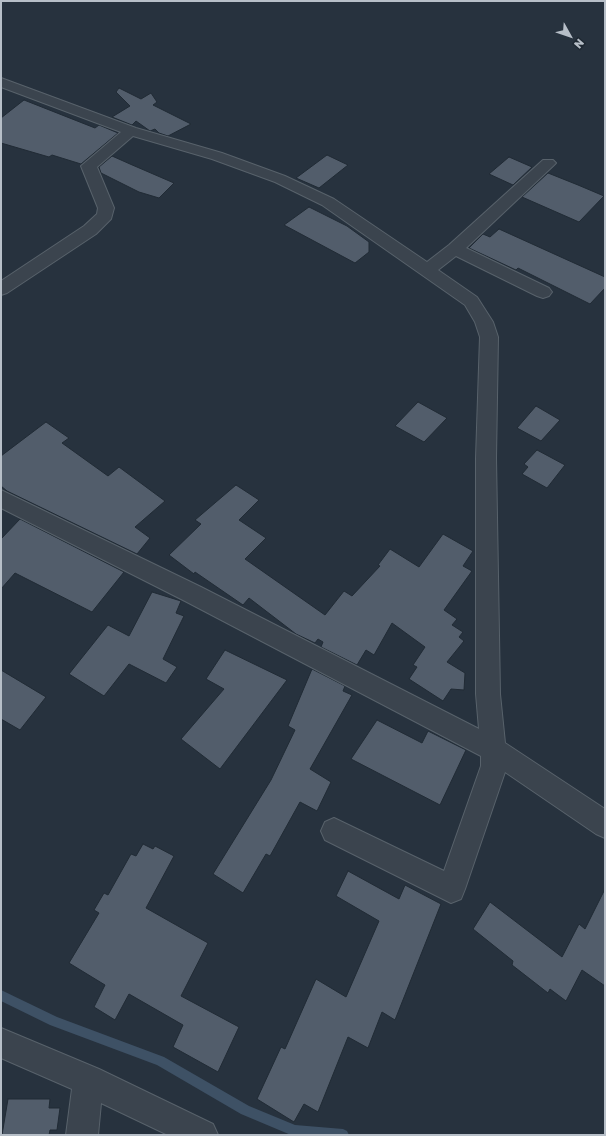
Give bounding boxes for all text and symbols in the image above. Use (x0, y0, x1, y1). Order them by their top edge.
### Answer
north arrow (550, 16, 590, 56)
text: N (572, 37, 587, 51)

